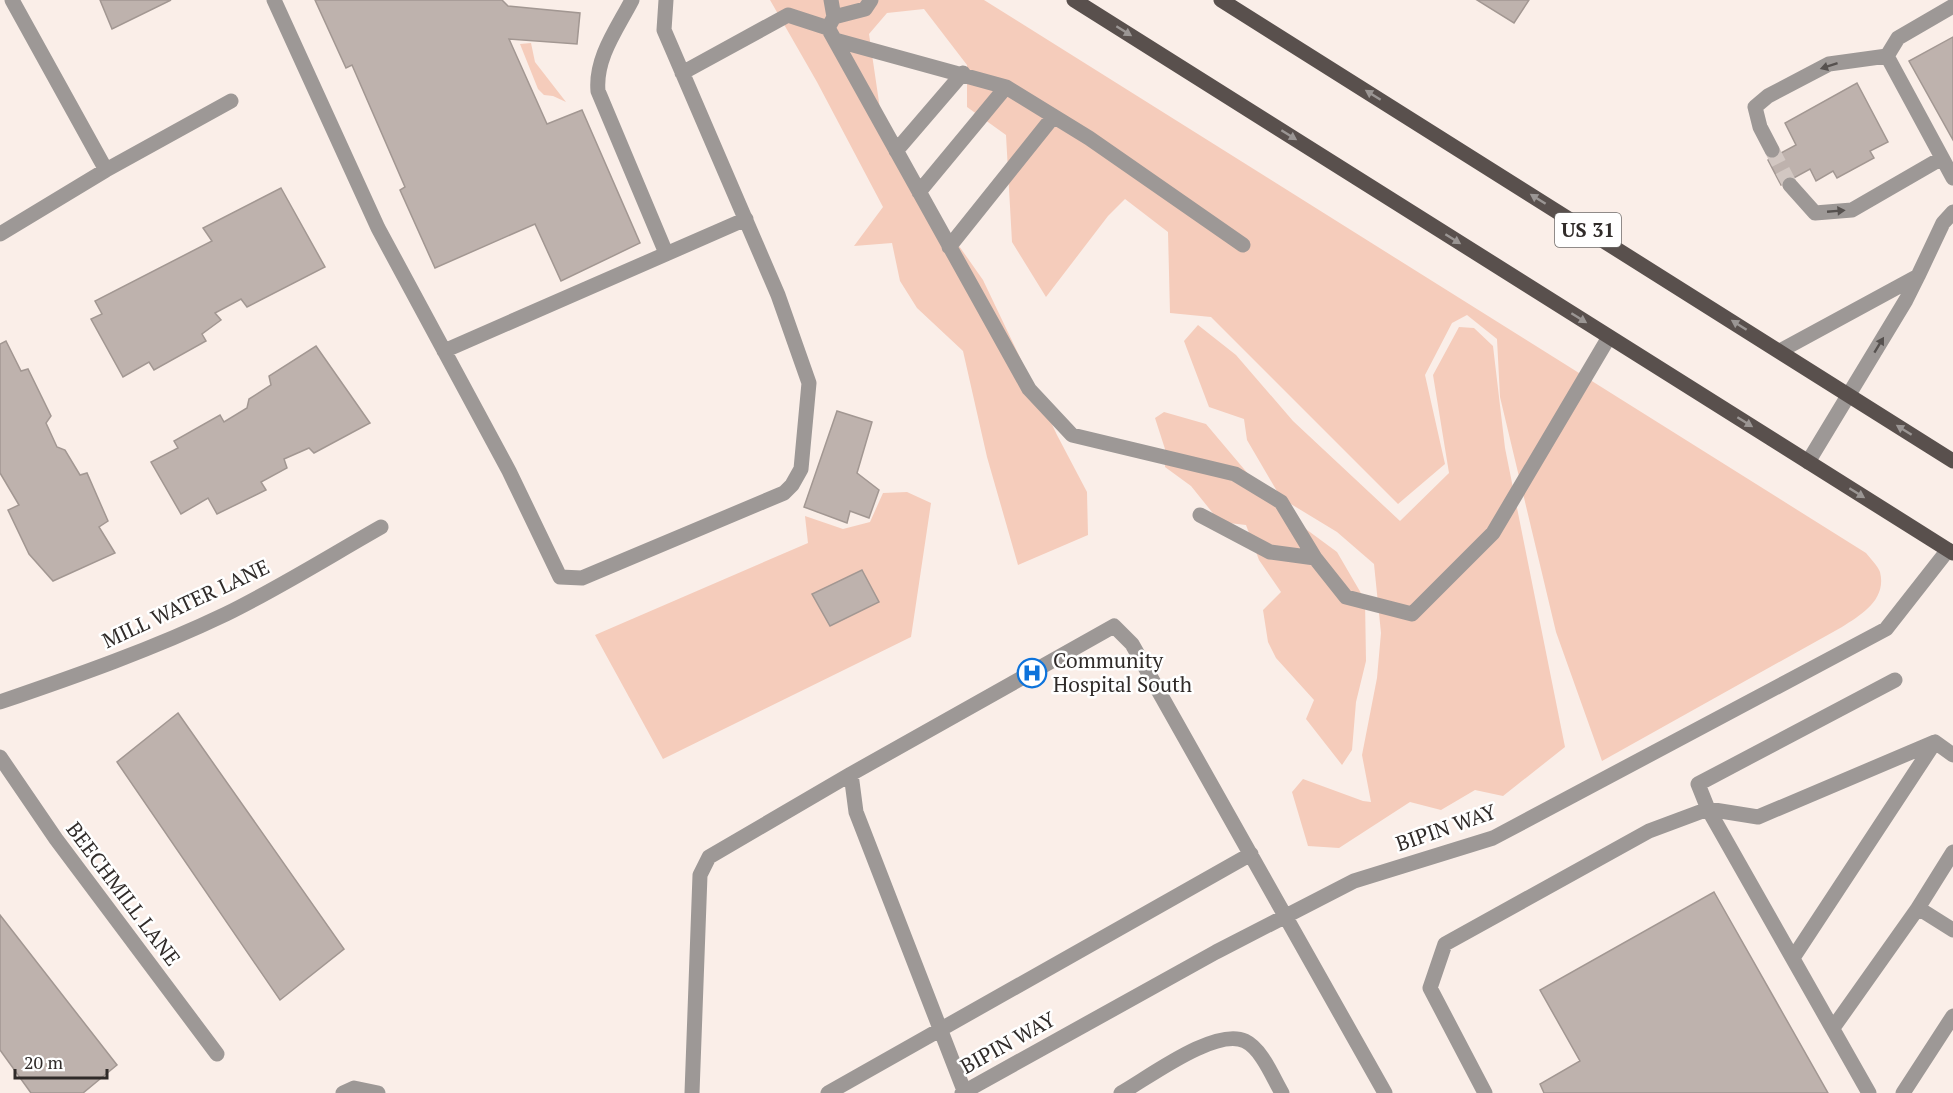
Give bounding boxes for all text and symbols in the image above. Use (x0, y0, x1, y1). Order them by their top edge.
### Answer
one-way arrow (1116, 26, 1132, 37)
one-way arrow (1820, 61, 1838, 71)
one-way arrow (1365, 90, 1381, 101)
one-way arrow (1280, 130, 1297, 141)
one-way arrow (1530, 193, 1547, 204)
one-way arrow (1827, 206, 1846, 216)
road number: US 31 (1555, 213, 1621, 247)
one-way arrow (1445, 234, 1462, 245)
one-way arrow (1571, 313, 1587, 324)
one-way arrow (1731, 319, 1747, 330)
one-way arrow (1874, 336, 1884, 353)
one-way arrow (1736, 416, 1753, 427)
one-way arrow (1895, 424, 1912, 435)
one-way arrow (1849, 487, 1865, 499)
street label: MILL WATER LANE (98, 552, 274, 654)
place label: Community Hospital South (1053, 646, 1192, 698)
hospital icon: Community Hospital South (1016, 657, 1048, 689)
street label: BIPIN WAY (1392, 797, 1500, 857)
street label: BEECHMILL LANE (60, 816, 187, 971)
street label: BIPIN WAY (955, 1004, 1060, 1080)
scale bar (15, 1042, 106, 1080)
text: 20 m (24, 1050, 64, 1074)

